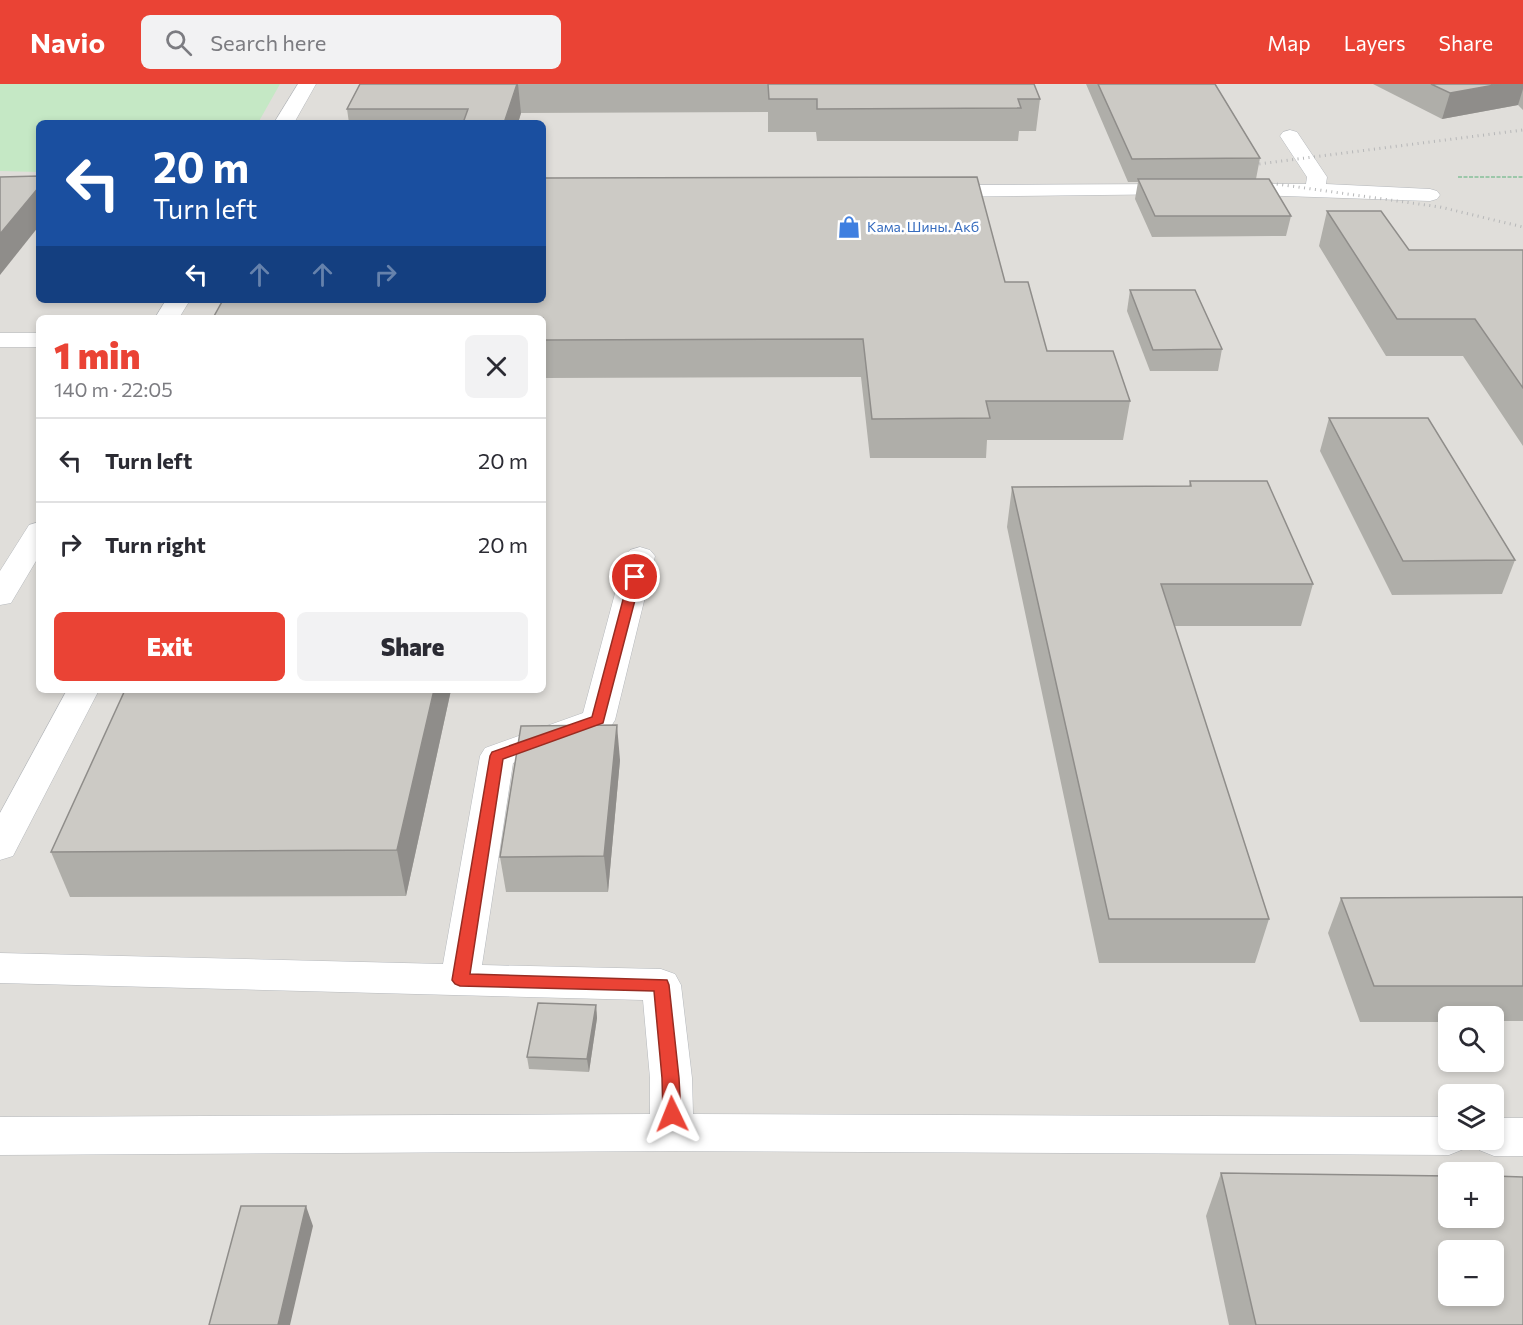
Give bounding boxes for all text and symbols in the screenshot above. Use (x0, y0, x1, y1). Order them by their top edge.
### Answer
search box (141, 15, 561, 69)
text: Navio (30, 25, 105, 59)
icon: search (162, 26, 195, 59)
text: Search here (210, 29, 326, 56)
text: Map (1267, 30, 1311, 55)
text: Layers (1344, 30, 1406, 55)
text: Share (1439, 30, 1493, 55)
text: 20 m (153, 140, 249, 192)
icon: left (54, 144, 132, 222)
text: Turn left (153, 192, 257, 225)
shop icon: Кама. Шины. Акб (836, 214, 862, 240)
place label: Кама. Шины. Акб (867, 218, 979, 235)
icon: left (180, 258, 213, 291)
icon: ahead (243, 258, 276, 291)
icon: ahead (306, 258, 339, 291)
icon: right (369, 258, 402, 291)
text: 1 min (54, 332, 140, 376)
button: close (465, 335, 528, 398)
text: 140 m · 22:05 (54, 377, 173, 401)
icon: left (54, 444, 87, 477)
text: Turn left (105, 447, 192, 474)
text: 20 m (478, 447, 528, 474)
icon: right (54, 528, 87, 561)
text: Turn right (105, 531, 206, 558)
text: 20 m (478, 531, 528, 558)
pin (609, 551, 660, 602)
icon: arrive (618, 560, 651, 593)
button: Exit (54, 612, 285, 681)
button: Share (297, 612, 528, 681)
map controls (1438, 1006, 1504, 1306)
button: search (1438, 1006, 1504, 1072)
position arrow (640, 1082, 704, 1146)
button: layers (1438, 1084, 1504, 1150)
button: + (1438, 1162, 1504, 1228)
button: − (1438, 1240, 1504, 1306)

